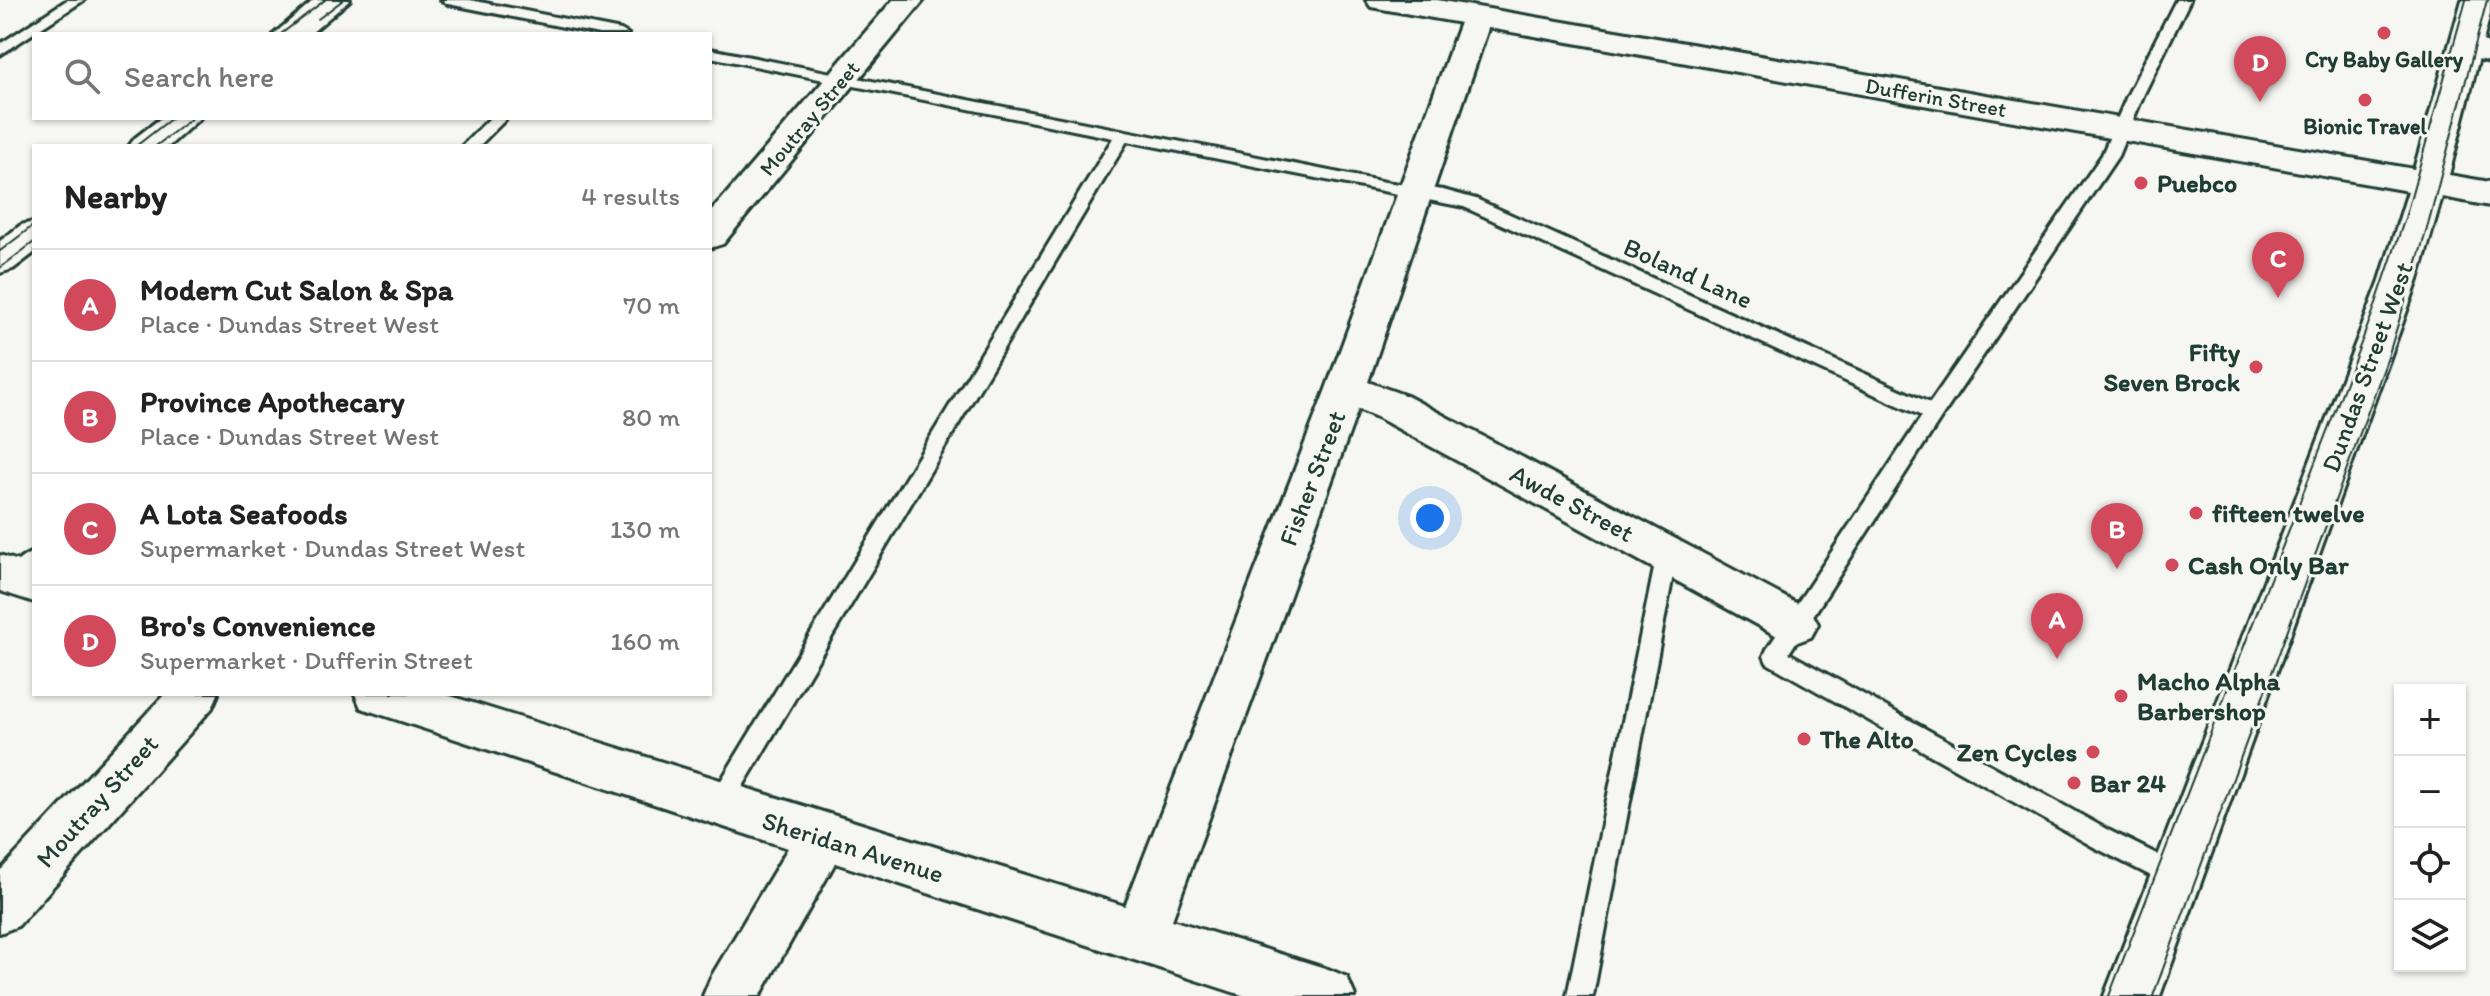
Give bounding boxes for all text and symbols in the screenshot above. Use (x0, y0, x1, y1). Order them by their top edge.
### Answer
marker: Cry Baby Gallery (2375, 24, 2393, 42)
search box (32, 32, 712, 120)
pin: D (2234, 36, 2286, 102)
place label: Cry Baby Gallery (2305, 46, 2464, 73)
icon: search (60, 54, 104, 98)
street label: Moutray Street (753, 55, 865, 181)
text: Search here (124, 58, 274, 95)
street label: Dufferin Street (1863, 72, 2009, 123)
marker: Bionic Travel (2356, 91, 2374, 109)
place label: Bionic Travel (2303, 113, 2427, 140)
place label: Puebco (2157, 167, 2237, 199)
marker: Puebco (2132, 174, 2150, 192)
text: Nearby (64, 176, 167, 217)
text: 4 results (581, 180, 680, 212)
street label: Boland Lane (1619, 230, 1757, 316)
pin: C (2252, 232, 2304, 298)
street label: Dundas Street West (2314, 257, 2420, 476)
text: Modern Cut Salon & Spa (140, 271, 453, 308)
text: A (82, 289, 98, 321)
text: 70 m (623, 289, 680, 321)
text: Place · Dundas Street West (140, 308, 439, 340)
place label: Fifty Seven Brock (2103, 336, 2241, 398)
marker: Fifty Seven Brock (2247, 358, 2265, 376)
text: Province Apothecary (140, 383, 404, 420)
text: B (82, 401, 98, 433)
text: 80 m (622, 401, 680, 433)
street label: Fisher Street (1272, 406, 1353, 550)
text: Place · Dundas Street West (140, 420, 439, 452)
street label: Awde Street (1505, 457, 1640, 549)
text: A Lota Seafoods (140, 495, 348, 532)
place label: fifteen twelve (2212, 497, 2365, 529)
your location (1410, 498, 1450, 538)
pin: B (2091, 503, 2143, 569)
marker: fifteen twelve (2187, 504, 2205, 522)
text: C (82, 513, 98, 545)
text: 130 m (610, 513, 680, 545)
text: Supermarket · Dundas Street West (140, 532, 525, 564)
place label: Cash Only Bar (2188, 549, 2349, 581)
marker: Cash Only Bar (2163, 556, 2181, 574)
pin: A (2031, 593, 2083, 659)
text: Bro's Convenience (140, 607, 376, 644)
text: D (81, 625, 99, 657)
text: 160 m (610, 625, 680, 657)
text: Supermarket · Dufferin Street (140, 644, 473, 676)
place label: Macho Alpha Barbershop (2137, 665, 2281, 727)
map controls (2394, 684, 2466, 972)
button: + (2394, 684, 2466, 756)
marker: Macho Alpha Barbershop (2112, 687, 2130, 705)
place label: The Alto (1819, 723, 1914, 755)
street label: Moutray Street (29, 728, 165, 874)
marker: The Alto (1795, 730, 1813, 748)
place label: Zen Cycles (1957, 736, 2077, 768)
marker: Zen Cycles (2084, 743, 2102, 761)
button: − (2394, 756, 2466, 828)
place label: Bar 24 (2090, 767, 2166, 799)
marker: Bar 24 (2065, 774, 2083, 792)
street label: Sheridan Avenue (758, 804, 948, 890)
button: locate (2394, 828, 2466, 900)
button: layers (2394, 900, 2466, 972)

